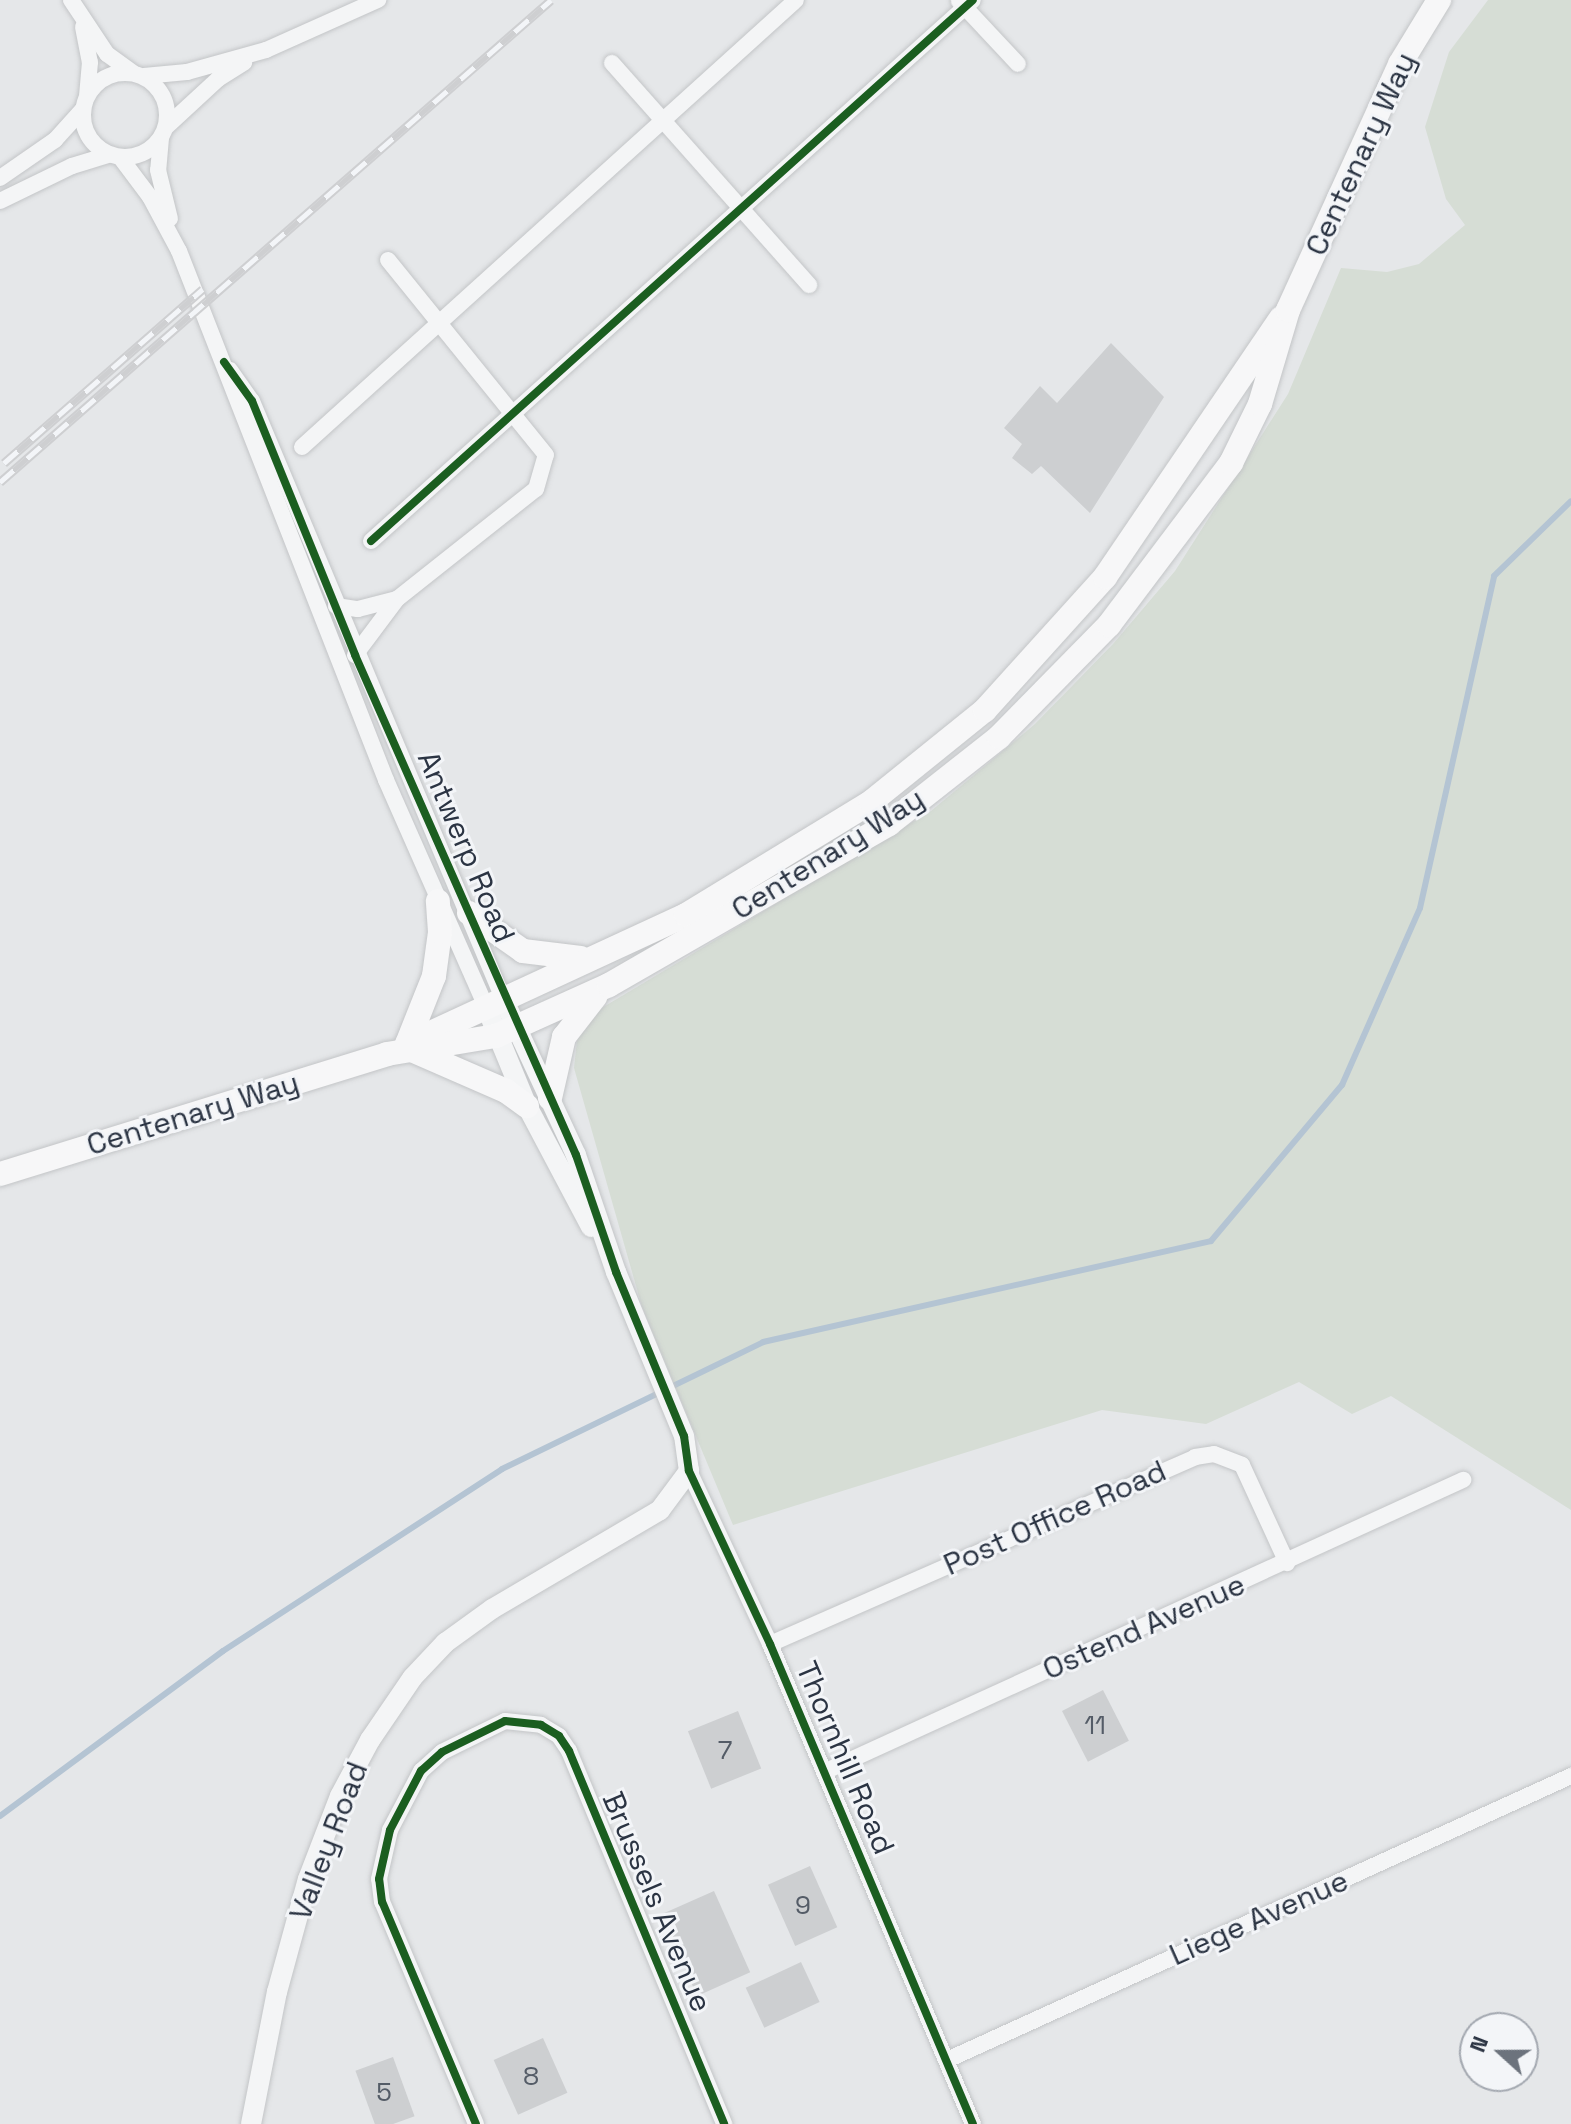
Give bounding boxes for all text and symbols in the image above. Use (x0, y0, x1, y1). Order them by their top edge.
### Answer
street label: Centenary Way (1298, 47, 1424, 261)
street label: Antwerp Road (410, 746, 522, 948)
street label: Centenary Way (725, 780, 931, 928)
street label: Centenary Way (82, 1065, 304, 1163)
street label: Post Office Road (938, 1453, 1172, 1583)
street label: Ostend Avenue (1037, 1566, 1251, 1688)
street label: Thornhill Road (788, 1656, 902, 1860)
house number: 11 (1084, 1710, 1106, 1742)
house number: 7 (718, 1735, 732, 1767)
street label: Valley Road (282, 1757, 376, 1925)
street label: Brussels Avenue (594, 1786, 720, 2018)
street label: Liege Avenue (1164, 1862, 1354, 1974)
house number: 9 (795, 1890, 811, 1922)
north arrow (1459, 2012, 1539, 2092)
text: N (1463, 2032, 1494, 2056)
house number: 8 (523, 2061, 539, 2093)
house number: 5 (376, 2077, 392, 2109)

